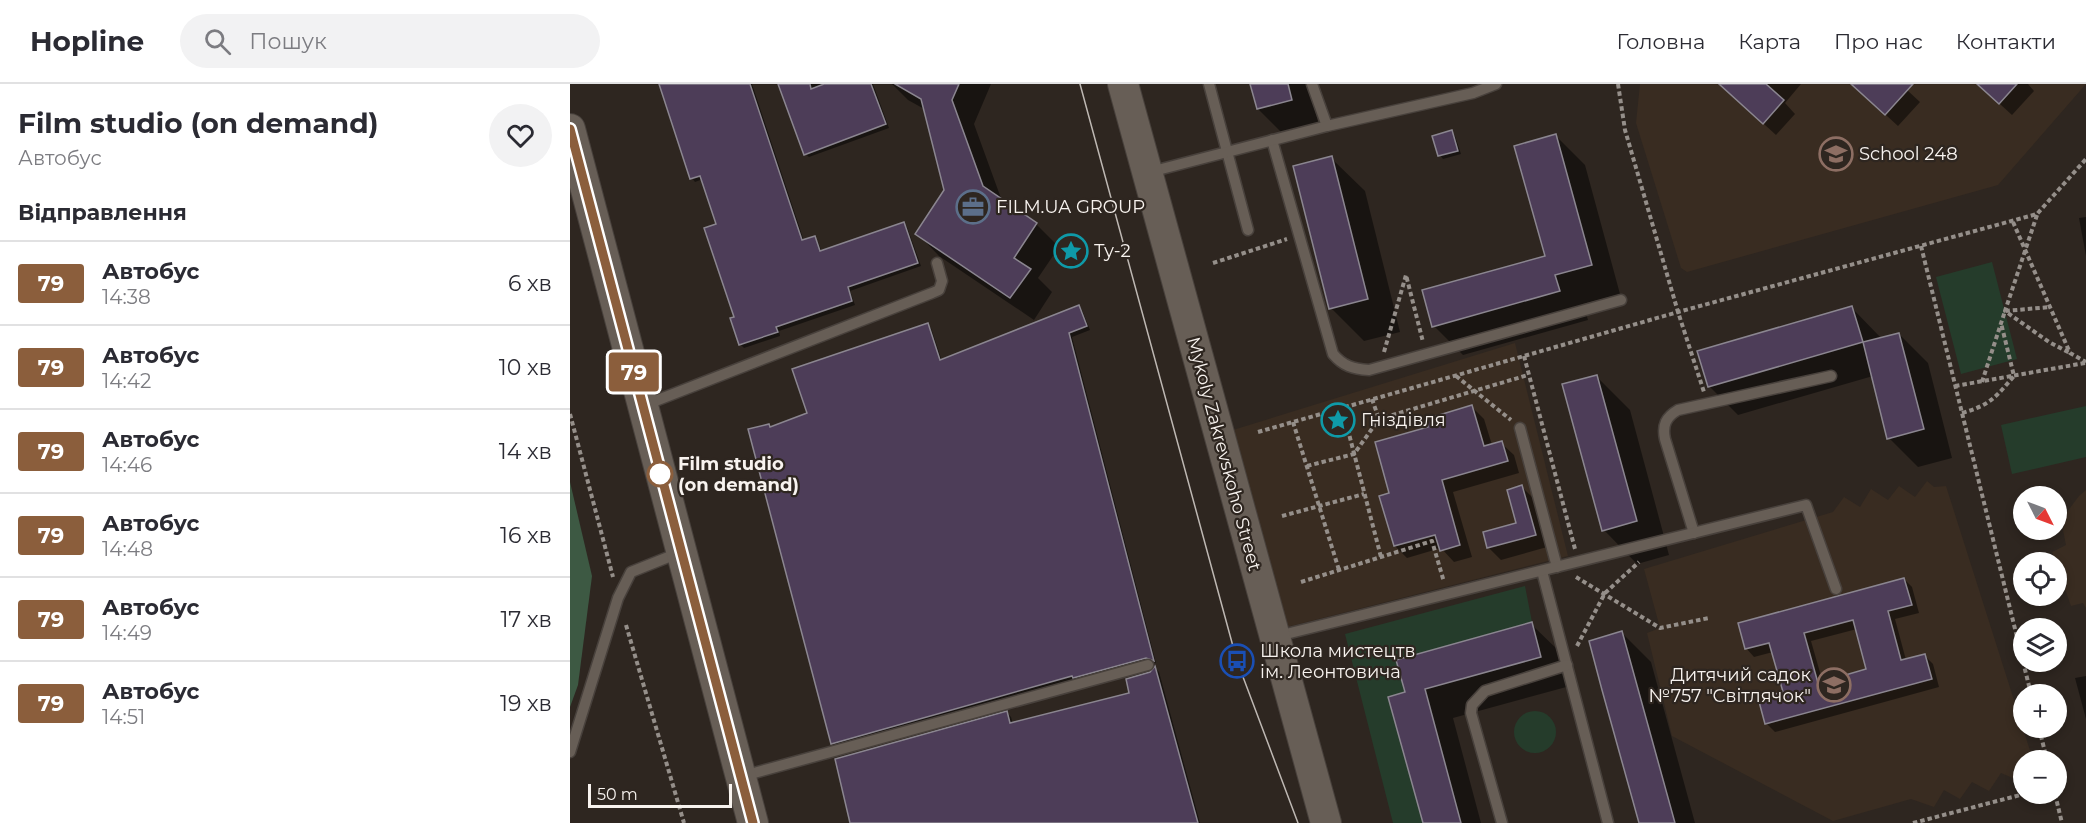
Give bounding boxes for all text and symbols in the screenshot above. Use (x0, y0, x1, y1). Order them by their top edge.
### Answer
search box (180, 14, 600, 68)
text: Hopline (30, 24, 144, 58)
icon: search (201, 25, 234, 58)
text: Пошук (249, 28, 327, 55)
text: Головна (1617, 29, 1705, 54)
text: Карта (1738, 29, 1801, 54)
text: Про нас (1834, 29, 1923, 54)
text: Контакти (1956, 29, 2056, 54)
button: heart (489, 104, 552, 167)
text: Film studio (on demand) (18, 106, 379, 140)
school or university icon: School 248 (1818, 136, 1854, 172)
place label: School 248 (1859, 143, 1958, 165)
text: Автобус (18, 146, 102, 170)
office icon: FILM.UA GROUP (955, 189, 991, 225)
place label: FILM.UA GROUP (996, 196, 1145, 218)
text: Відправлення (18, 199, 187, 226)
place icon: Ту-2 (1053, 233, 1089, 269)
place label: Ту-2 (1094, 240, 1131, 262)
text: Автобус (102, 258, 200, 285)
text: 6 хв (508, 270, 552, 297)
text: 79 (38, 271, 64, 296)
text: 14:38 (102, 285, 151, 309)
street label: Mykoly Zakrevskoho Street (1182, 335, 1266, 573)
text: Автобус (102, 342, 200, 369)
line badge: 79 (607, 352, 661, 392)
text: 10 хв (499, 354, 552, 381)
text: 79 (38, 355, 64, 380)
text: 79 (621, 360, 647, 385)
text: 14:42 (102, 369, 151, 393)
place icon: Гніздівля (1320, 402, 1356, 438)
place label: Гніздівля (1361, 409, 1446, 431)
text: Автобус (102, 426, 200, 453)
text: 14 хв (499, 438, 552, 465)
text: 79 (38, 439, 64, 464)
text: 14:46 (102, 453, 152, 477)
place label: Film studio (on demand) (678, 453, 799, 496)
marker: Film studio (on demand) (647, 461, 673, 487)
north arrow (2013, 486, 2067, 540)
map controls (2013, 486, 2067, 804)
text: Автобус (102, 510, 200, 537)
text: 16 хв (500, 522, 552, 549)
text: 79 (38, 523, 64, 548)
text: 14:48 (102, 537, 153, 561)
button: locate (2013, 552, 2067, 606)
text: Автобус (102, 594, 200, 621)
text: 17 хв (500, 606, 552, 633)
text: 79 (38, 607, 64, 632)
button: layers (2013, 618, 2067, 672)
text: 14:49 (102, 621, 152, 645)
place label: Школа мистецтв ім. Леонтовича (1260, 640, 1415, 683)
bus stop icon: Школа мистецтв ім. Леонтовича (1219, 643, 1255, 679)
place label: Дитячий садок №757 "Світлячок" (1648, 664, 1812, 707)
school or university icon: Дитячий садок №757 "Світлячок" (1816, 667, 1852, 703)
text: Автобус (102, 678, 200, 705)
button: + (2013, 684, 2067, 738)
text: 19 хв (500, 690, 552, 717)
text: 79 (38, 691, 64, 716)
text: 14:51 (102, 705, 145, 729)
button: − (2013, 750, 2067, 804)
scale bar (588, 781, 732, 808)
text: 50 m (597, 785, 638, 804)

